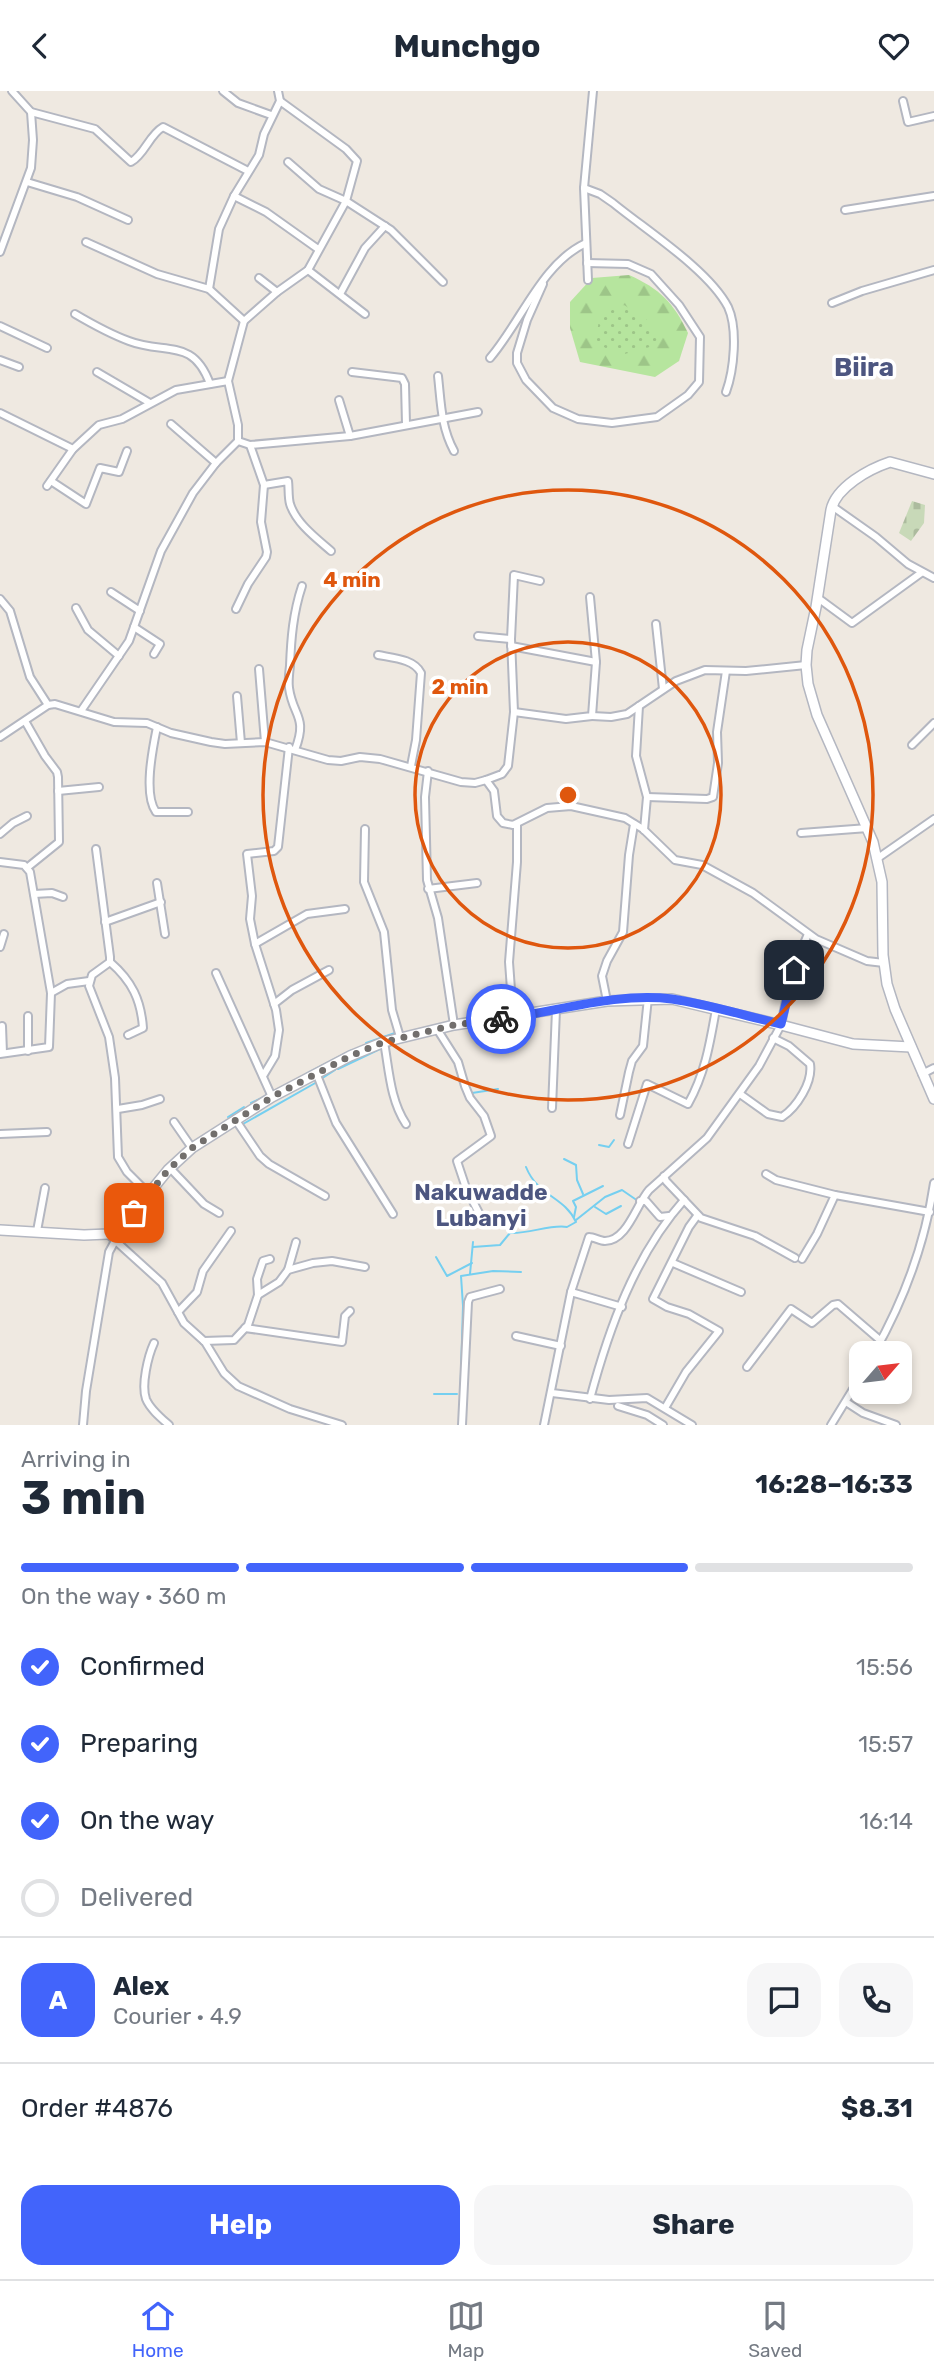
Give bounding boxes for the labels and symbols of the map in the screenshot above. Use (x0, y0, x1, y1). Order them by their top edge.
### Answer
district label: Biira (834, 352, 894, 383)
text: 4 min (323, 567, 381, 592)
text: 2 min (432, 674, 488, 699)
centre of rings (556, 783, 580, 807)
pin (764, 940, 824, 1000)
courier (466, 984, 536, 1054)
district label: Nakuwadde Lubanyi (414, 1178, 548, 1232)
pin (104, 1183, 164, 1243)
north arrow (849, 1341, 912, 1403)

